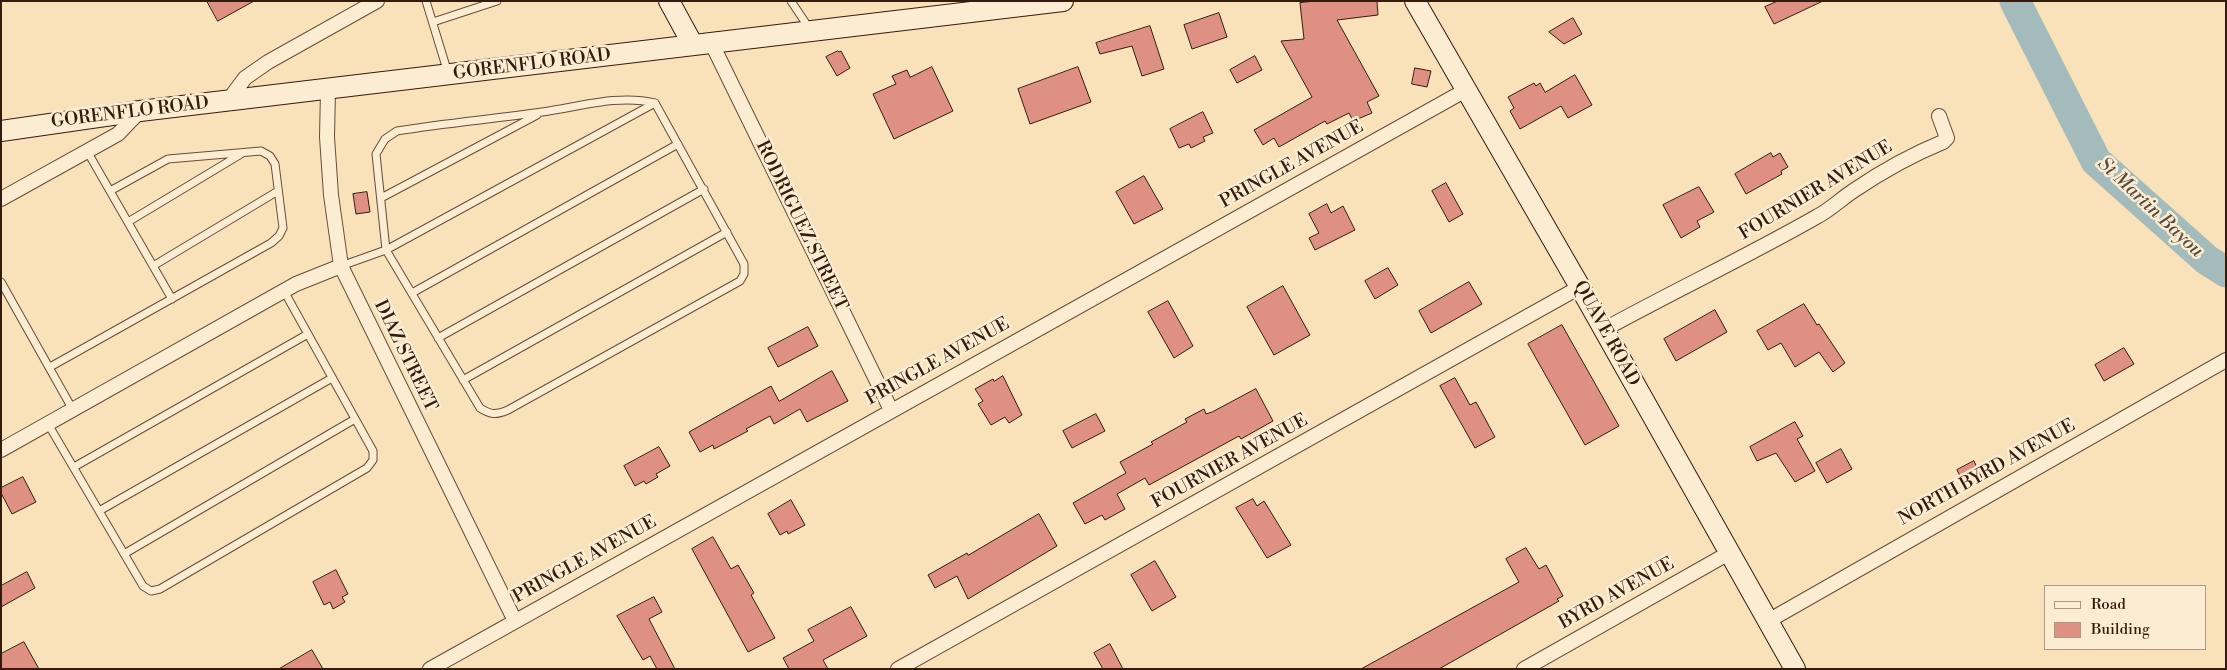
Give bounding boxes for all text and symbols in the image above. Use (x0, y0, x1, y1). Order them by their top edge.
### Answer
street label: GORENFLO ROAD (452, 45, 612, 85)
street label: GORENFLO ROAD (50, 93, 210, 133)
street label: PRINGLE AVENUE (1216, 117, 1368, 213)
street label: RODRIGUEZ STREET (750, 137, 852, 315)
street label: FOURNIER AVENUE (1735, 137, 1897, 245)
water label: St Martin Bayou (2092, 153, 2208, 263)
street label: QUAVE ROAD (1568, 278, 1644, 390)
street label: DIAZ STREET (369, 297, 441, 415)
street label: PRINGLE AVENUE (862, 314, 1014, 410)
street label: FOURNIER AVENUE (1148, 410, 1312, 514)
street label: NORTH BYRD AVENUE (1895, 415, 2079, 531)
street label: PRINGLE AVENUE (509, 512, 661, 608)
street label: BYRD AVENUE (1556, 553, 1678, 635)
legend (2044, 585, 2207, 650)
text: Road (2091, 595, 2126, 614)
text: Building (2091, 620, 2150, 639)

